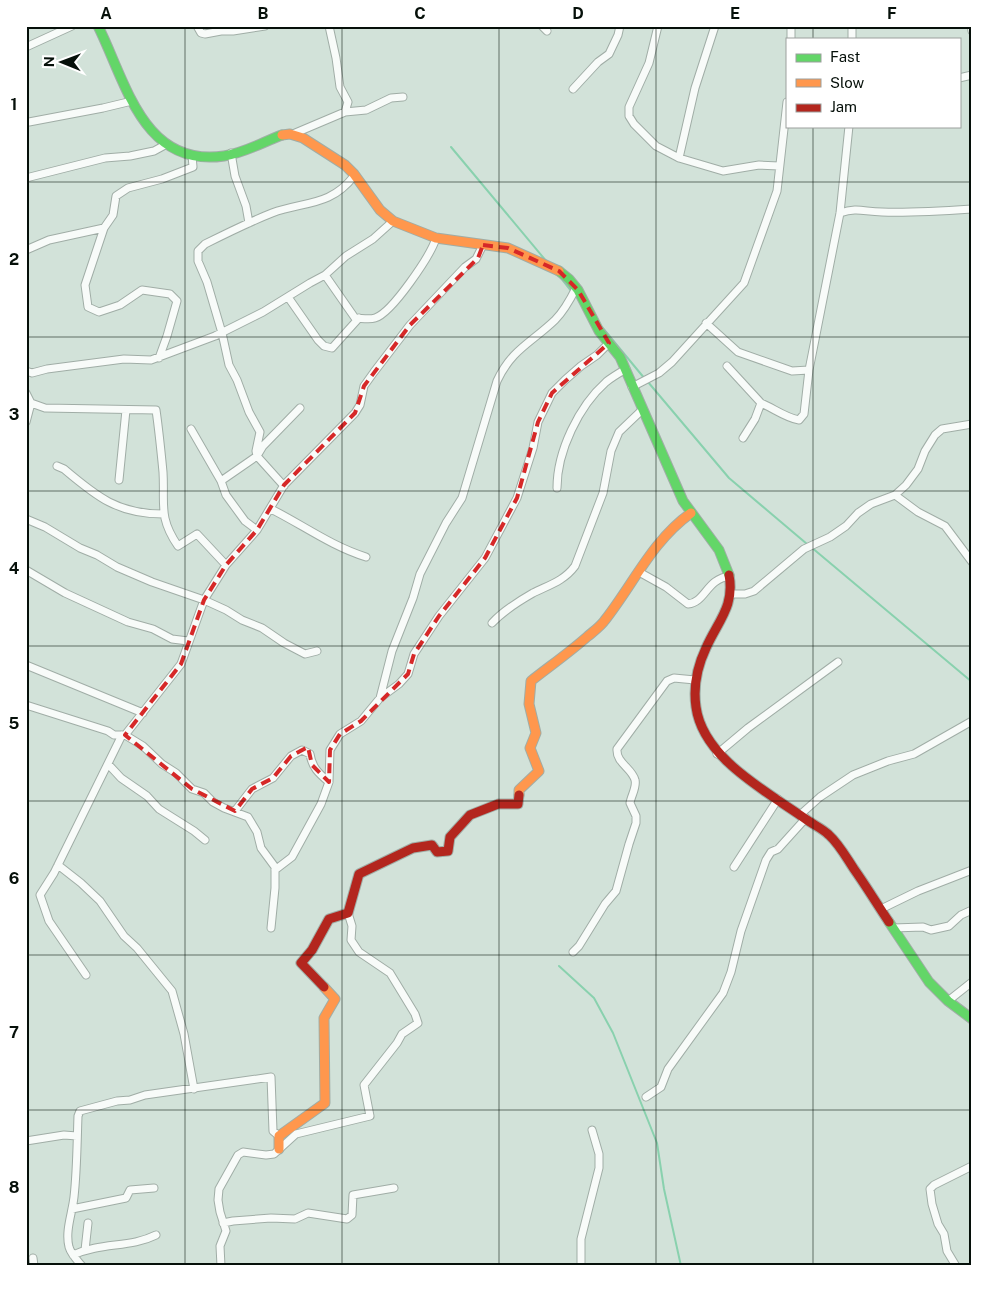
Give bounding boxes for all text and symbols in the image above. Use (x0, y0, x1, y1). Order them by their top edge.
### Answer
text: A (100, 4, 112, 23)
text: B (258, 4, 269, 23)
text: C (414, 4, 426, 23)
text: D (572, 4, 584, 23)
text: E (730, 4, 740, 23)
text: F (887, 4, 897, 23)
north arrow (38, 38, 88, 88)
legend (786, 38, 960, 128)
text: Fast (830, 48, 860, 65)
text: N (41, 56, 57, 67)
text: Slow (830, 74, 865, 91)
text: 1 (11, 95, 17, 114)
text: Jam (830, 98, 857, 115)
text: 2 (9, 250, 19, 269)
text: 3 (9, 405, 19, 424)
text: 4 (9, 559, 20, 578)
text: 5 (9, 714, 20, 733)
text: 6 (9, 869, 19, 888)
text: 7 (9, 1023, 19, 1042)
text: 8 (9, 1178, 20, 1197)

